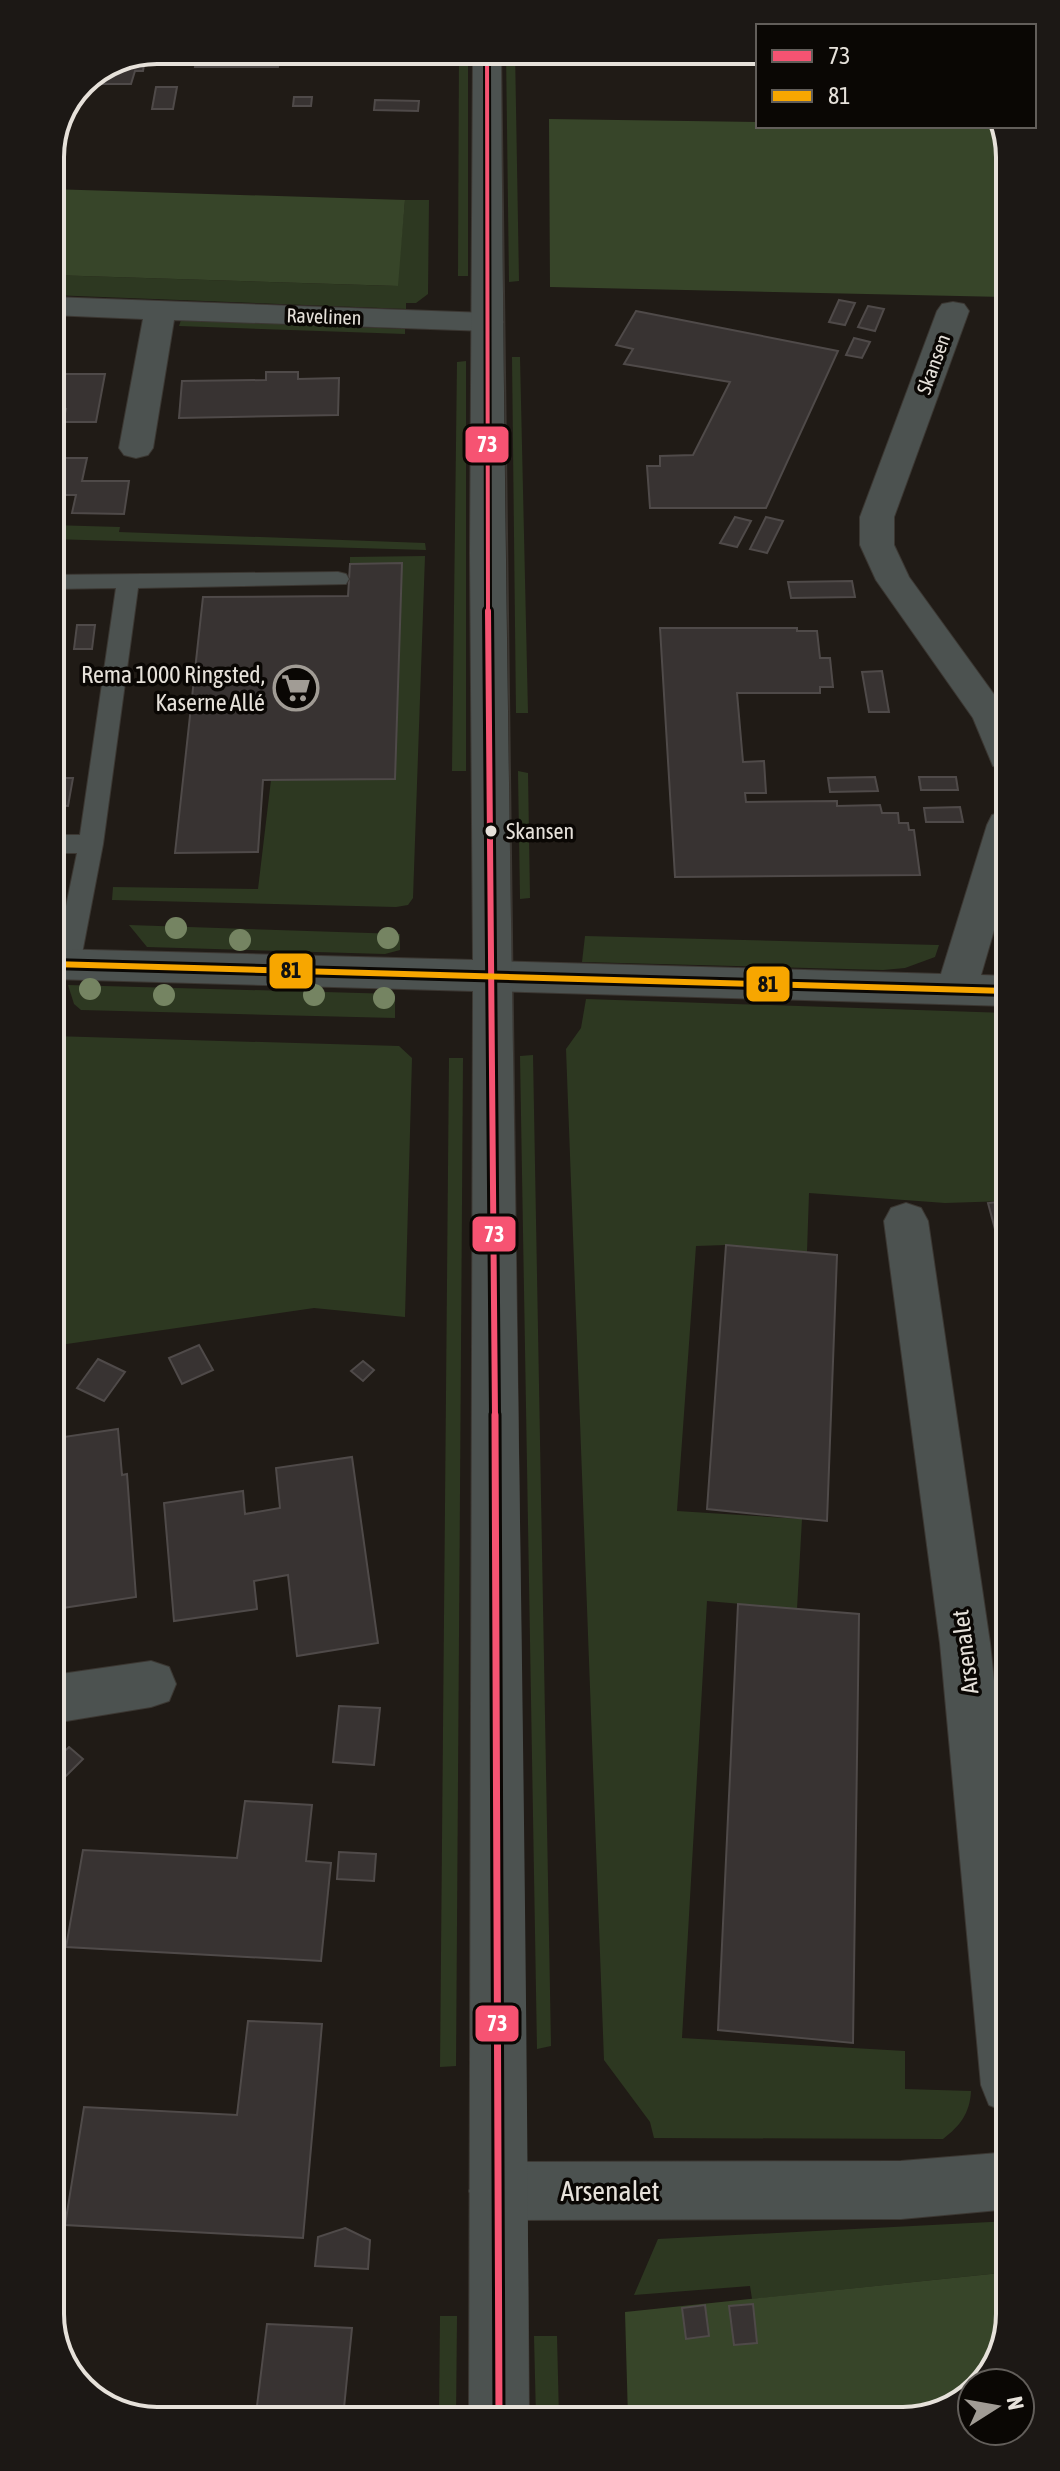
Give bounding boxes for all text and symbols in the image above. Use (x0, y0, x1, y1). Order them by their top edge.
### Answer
legend (756, 24, 1036, 128)
text: 73 (828, 42, 851, 69)
text: 81 (828, 82, 851, 109)
street label: Ravelinen (286, 303, 362, 329)
street label: Skansen (912, 331, 954, 397)
line badge: 73 (464, 425, 510, 464)
text: 73 (477, 431, 497, 457)
place label: Rema 1000 Ringsted, Kaserne Allé (81, 661, 265, 716)
supermarket icon: Rema 1000 Ringsted, Kaserne Allé (272, 664, 320, 712)
place label: Skansen (506, 818, 574, 844)
marker: Skansen (483, 823, 499, 839)
line badge: 81 (268, 952, 314, 990)
text: 81 (281, 957, 301, 983)
line badge: 81 (745, 965, 791, 1003)
text: 81 (758, 971, 778, 997)
line badge: 73 (471, 1215, 517, 1253)
text: 73 (484, 1221, 504, 1247)
street label: Arsenalet (946, 1608, 984, 1696)
line badge: 73 (474, 2004, 520, 2043)
text: 73 (487, 2010, 507, 2036)
street label: Arsenalet (560, 2175, 660, 2207)
north arrow (956, 2367, 1036, 2447)
text: N (1002, 2394, 1030, 2412)

